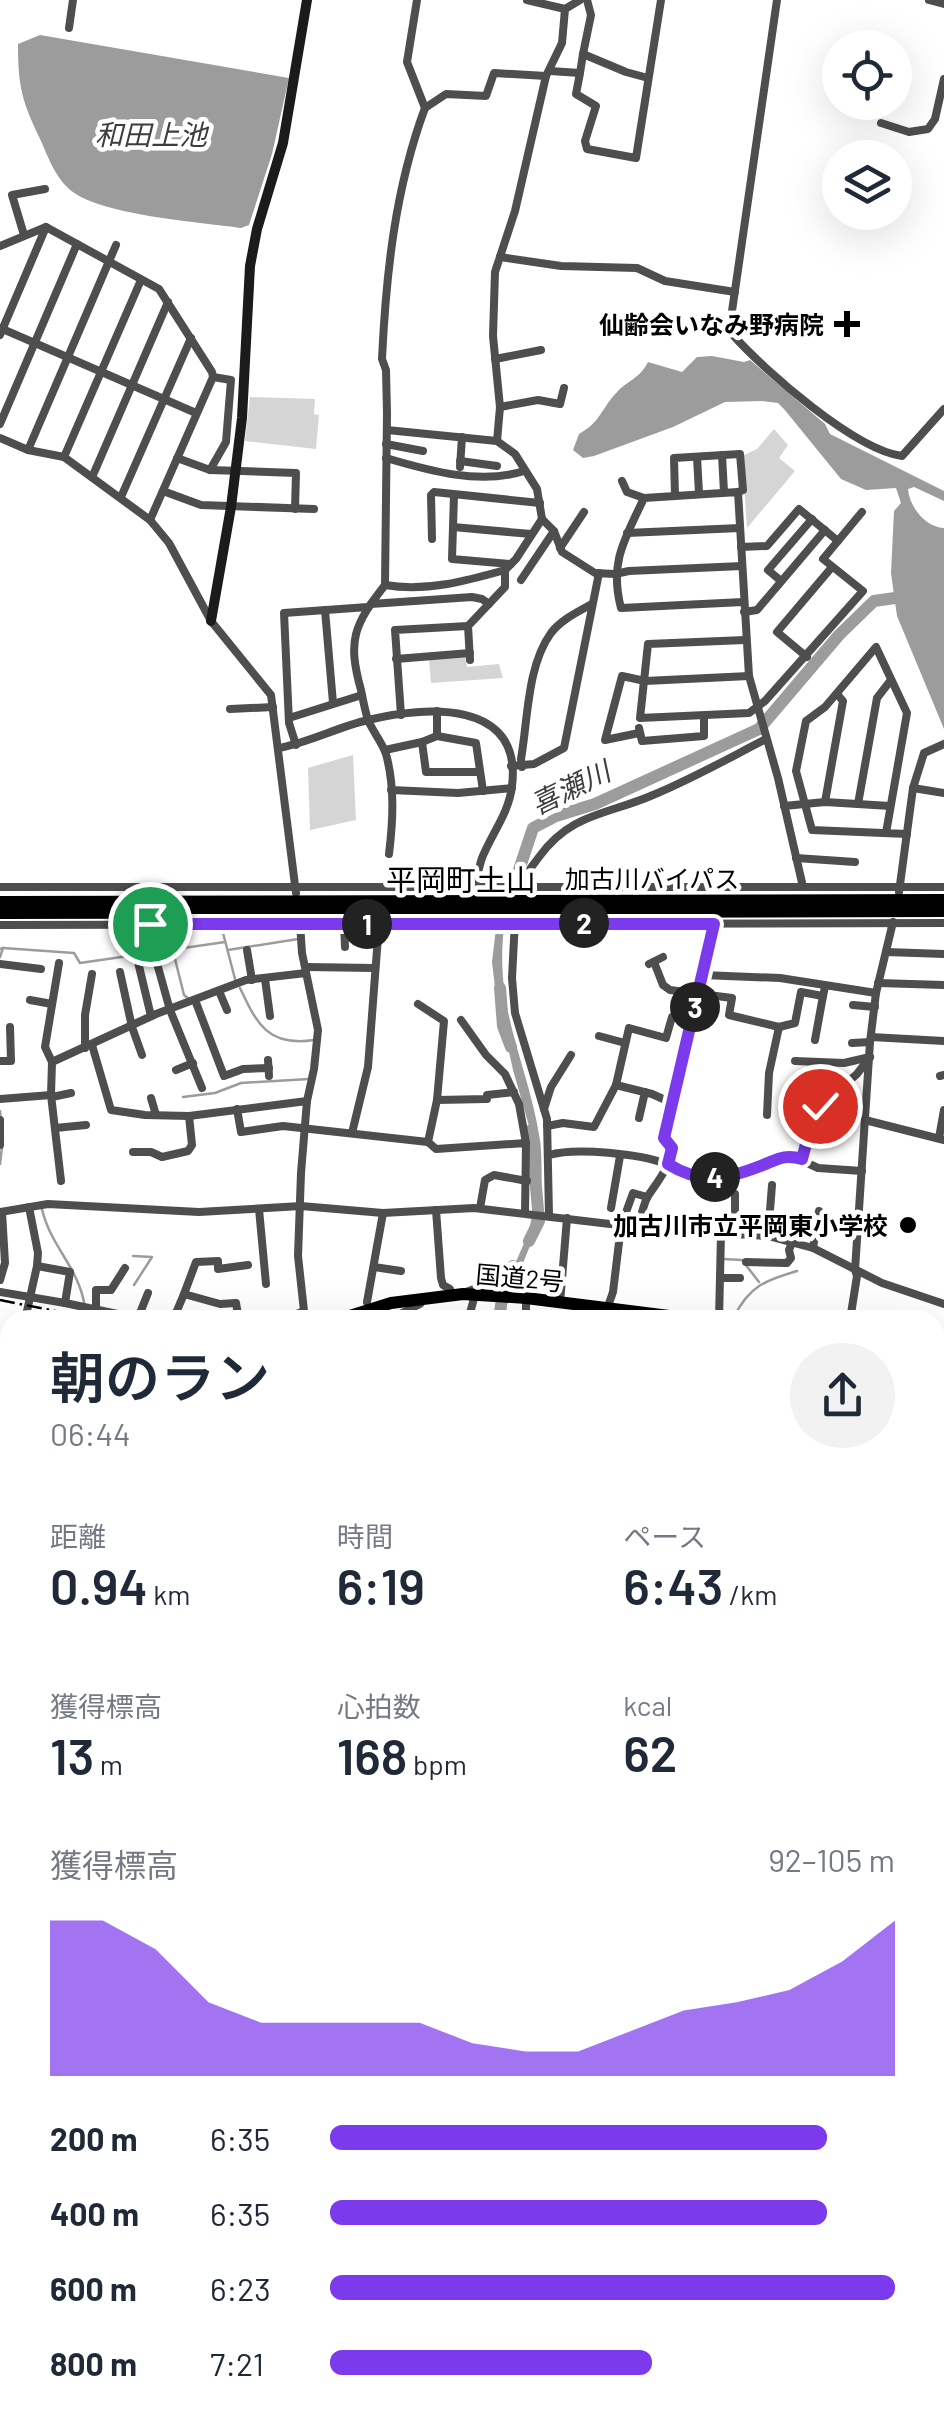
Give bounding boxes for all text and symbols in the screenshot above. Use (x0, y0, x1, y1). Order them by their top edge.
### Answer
map controls (822, 30, 912, 230)
button: locate (822, 30, 912, 120)
water label: 和田上池 (95, 117, 210, 151)
button: layers (822, 140, 912, 230)
place label: 仙齢会いなみ野病院 (599, 309, 824, 339)
marker: 仙齢会いなみ野病院 (834, 311, 860, 337)
water label: 喜瀬川 (525, 752, 618, 821)
district label: 平岡町土山 (386, 861, 536, 897)
street label: 加古川バイパス (565, 863, 739, 893)
pin (108, 882, 193, 967)
icon: arrive (123, 897, 178, 952)
pin: 2 (559, 898, 609, 948)
pin: 1 (342, 899, 392, 949)
text: 2 (576, 906, 592, 940)
text: 1 (362, 907, 372, 941)
pin: 3 (670, 982, 720, 1032)
text: 3 (687, 990, 703, 1024)
pin (778, 1064, 863, 1149)
icon: check (793, 1079, 848, 1134)
pin: 4 (690, 1152, 740, 1202)
text: 4 (707, 1160, 723, 1194)
place label: 加古川市立平岡東小学校 (613, 1210, 888, 1240)
marker: 加古川市立平岡東小学校 (897, 1214, 919, 1236)
street label: 国道2号 (475, 1258, 565, 1296)
text: 朝のラン (50, 1343, 270, 1409)
button: share (790, 1343, 895, 1448)
text: 06:44 (50, 1414, 131, 1452)
text: 距離 (50, 1519, 106, 1553)
text: 時間 (337, 1519, 393, 1553)
text: ペース (623, 1519, 706, 1553)
text: 0.94 (50, 1555, 148, 1615)
text: 6:19 (337, 1555, 425, 1615)
text: 6:43 (623, 1555, 723, 1615)
text: km (148, 1577, 190, 1611)
text: /km (723, 1577, 777, 1611)
text: kcal (623, 1688, 672, 1722)
text: 獲得標高 (50, 1689, 162, 1723)
text: 心拍数 (337, 1689, 421, 1723)
text: 62 (623, 1722, 677, 1782)
text: 13 (50, 1725, 94, 1785)
text: 168 (337, 1725, 407, 1785)
text: m (94, 1747, 123, 1781)
text: bpm (407, 1747, 467, 1781)
text: 92–105 m (768, 1840, 895, 1878)
text: 獲得標高 (50, 1845, 178, 1883)
text: 200 m (50, 2119, 138, 2157)
text: 6:35 (210, 2119, 270, 2157)
text: 400 m (50, 2194, 139, 2232)
text: 6:35 (210, 2194, 270, 2232)
text: 600 m (50, 2269, 137, 2307)
text: 6:23 (210, 2269, 271, 2307)
text: 800 m (50, 2344, 137, 2382)
text: 7:21 (210, 2344, 264, 2382)

